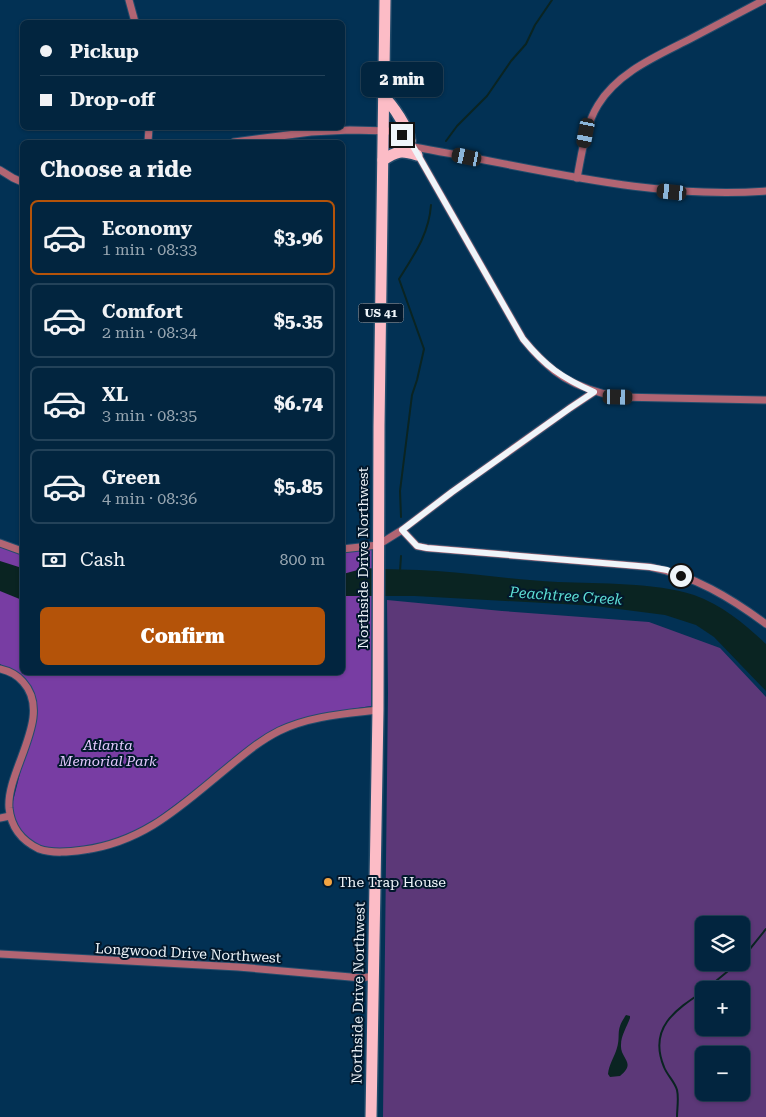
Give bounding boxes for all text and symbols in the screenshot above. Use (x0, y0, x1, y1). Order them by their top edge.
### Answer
text: Pickup (70, 40, 139, 63)
callout: 2 min (361, 62, 443, 98)
text: 2 min (380, 70, 424, 89)
text: Drop-off (70, 88, 155, 111)
car (575, 117, 596, 149)
route end (391, 124, 413, 146)
car (450, 147, 483, 167)
text: Choose a ride (40, 157, 192, 182)
car (656, 183, 687, 201)
icon: car (42, 215, 87, 260)
text: Economy (102, 217, 192, 240)
text: $3.96 (274, 226, 323, 249)
text: 1 min · 08:33 (102, 240, 197, 259)
icon: car (42, 298, 87, 343)
text: Comfort (102, 300, 183, 323)
road number: US 41 (358, 304, 404, 322)
text: $5.35 (274, 309, 323, 332)
text: 2 min · 08:34 (102, 323, 197, 342)
icon: car (42, 381, 87, 426)
text: XL (102, 383, 128, 406)
car (602, 389, 633, 405)
text: $6.74 (274, 392, 323, 415)
text: 3 min · 08:35 (102, 406, 197, 425)
icon: car (42, 464, 87, 509)
text: Green (102, 466, 160, 489)
street label: Northside Drive Northwest (355, 467, 371, 649)
text: $5.85 (274, 475, 323, 498)
text: 4 min · 08:36 (102, 489, 197, 508)
icon: cash (40, 546, 68, 574)
text: Cash (80, 548, 125, 571)
text: 800 m (279, 550, 325, 569)
route start (670, 565, 692, 587)
water label: Peachtree Creek (508, 583, 624, 609)
button: Confirm (40, 607, 325, 665)
park label: Atlanta Memorial Park (58, 737, 157, 769)
place label: The Trap House (338, 874, 446, 890)
marker: The Trap House (322, 876, 334, 888)
street label: Northside Drive Northwest (348, 902, 368, 1084)
map controls (695, 916, 750, 1101)
button: layers (695, 916, 750, 971)
street label: Longwood Drive Northwest (95, 940, 281, 966)
button: + (695, 981, 750, 1036)
button: − (695, 1046, 750, 1101)

